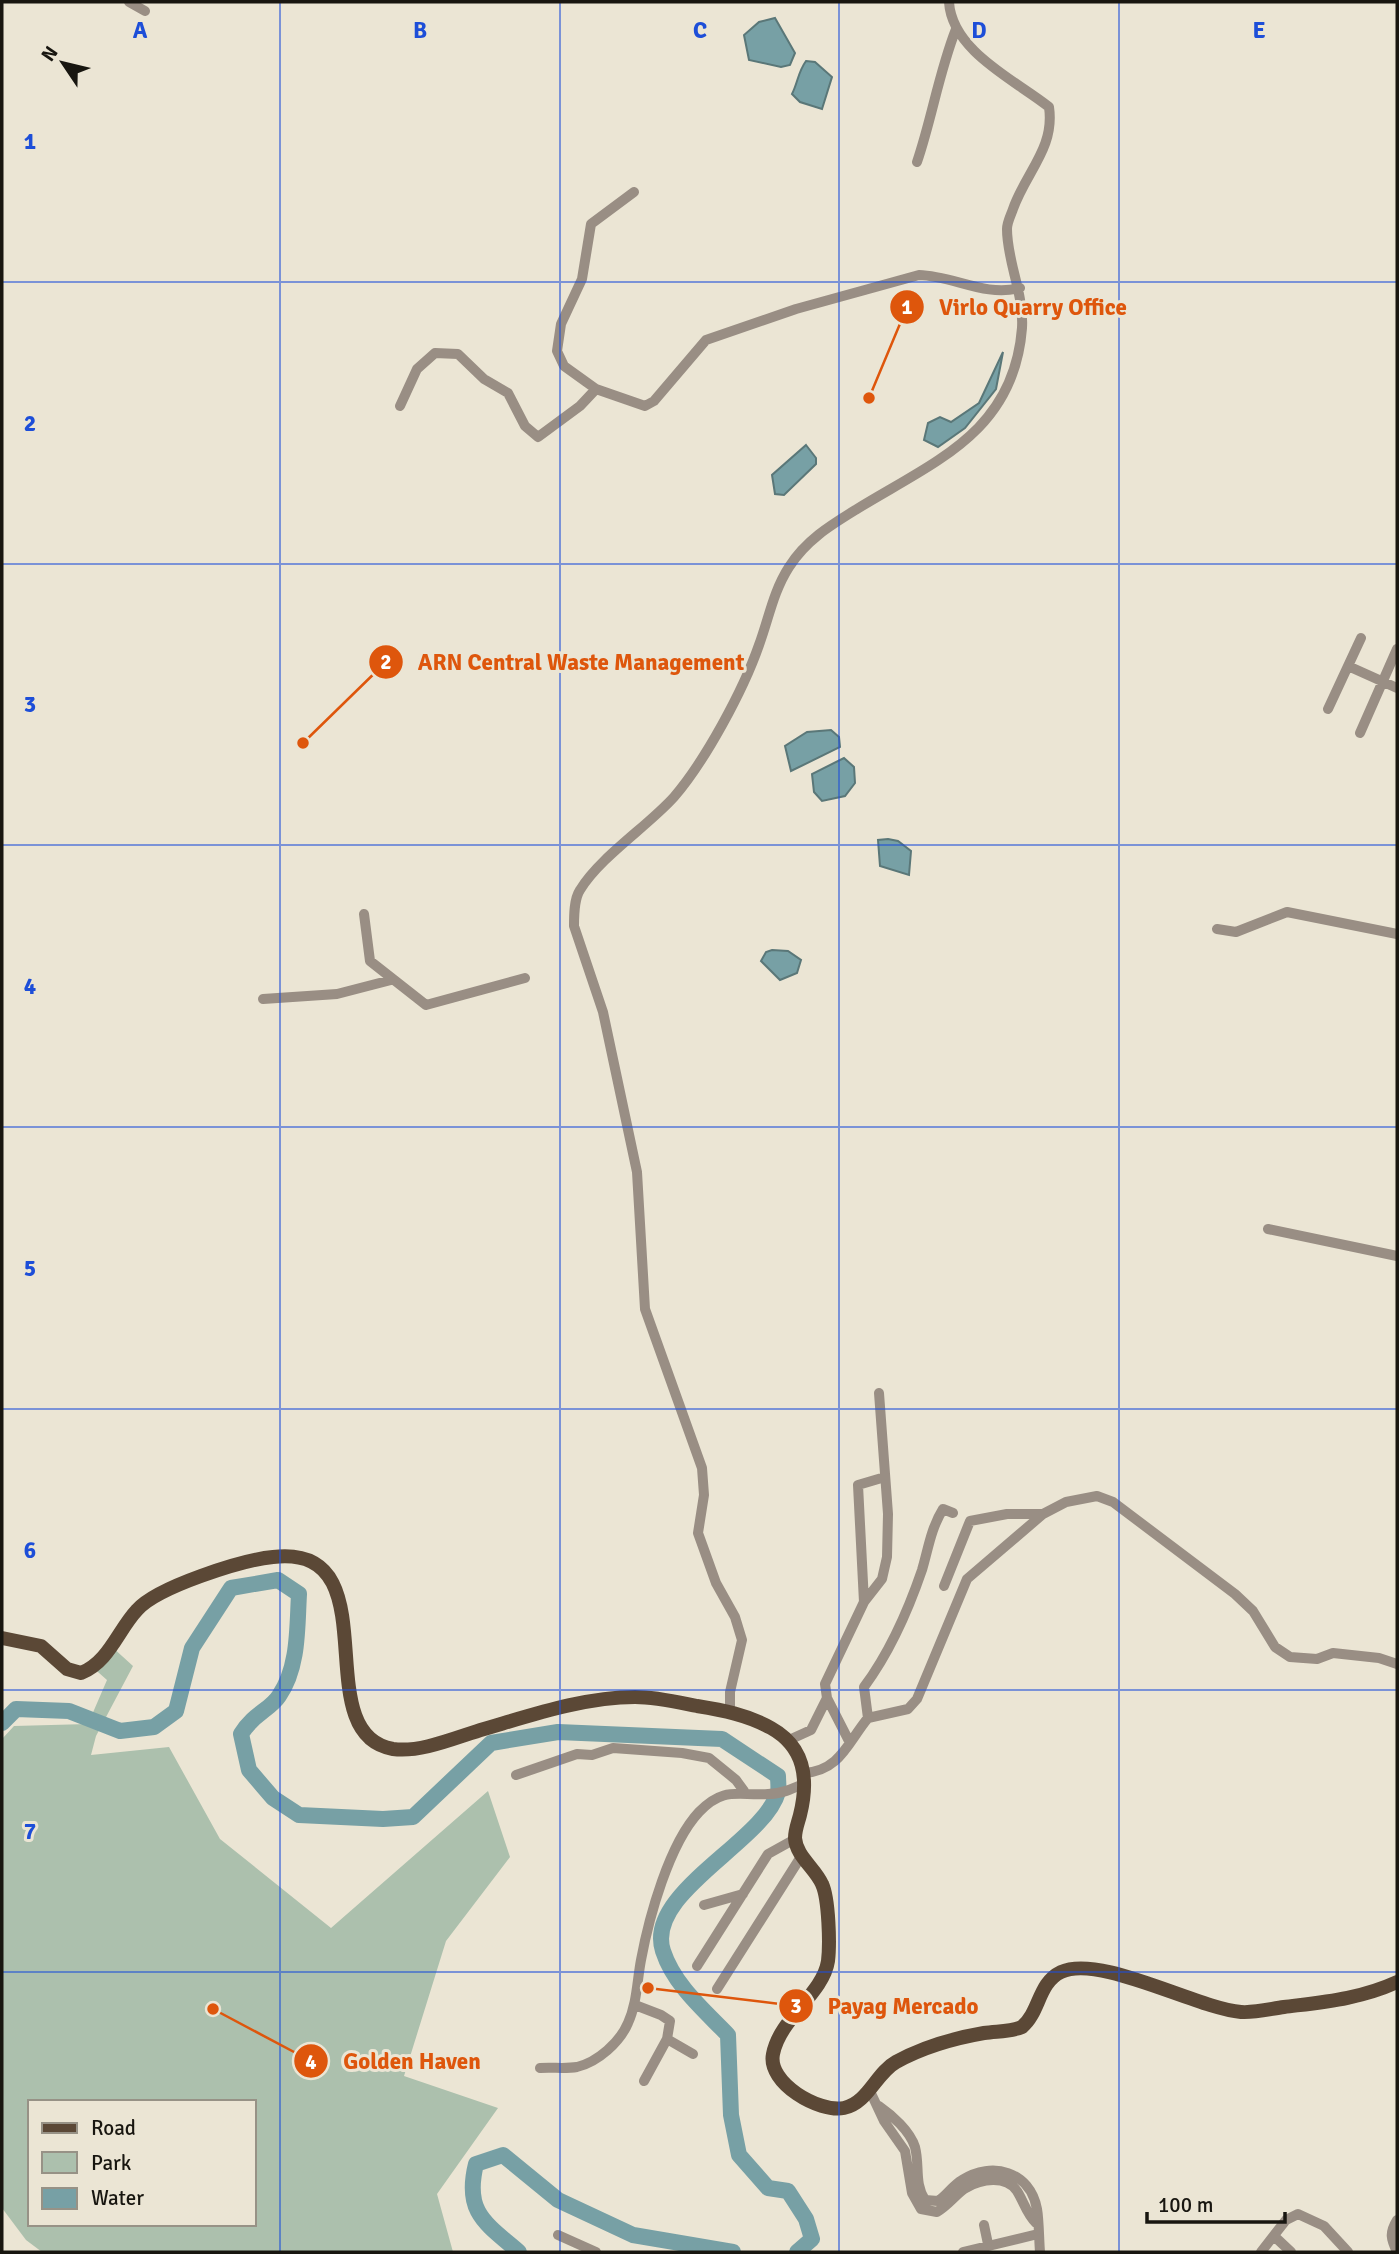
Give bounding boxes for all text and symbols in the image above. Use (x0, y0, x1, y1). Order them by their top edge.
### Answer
text: A (133, 16, 148, 45)
text: B (413, 16, 427, 45)
text: C (693, 16, 707, 45)
text: D (971, 16, 987, 45)
text: E (1252, 16, 1266, 45)
north arrow (28, 28, 98, 98)
text: N (36, 42, 64, 66)
text: 1 (24, 127, 36, 156)
callout: Virlo Quarry Office (890, 285, 1141, 329)
text: Virlo Quarry Office (939, 293, 1127, 322)
text: 1 (901, 294, 913, 320)
text: 2 (24, 409, 36, 438)
callout: ARN Central Waste Management (369, 640, 758, 684)
text: ARN Central Waste Management (418, 648, 745, 677)
text: 2 (380, 649, 392, 675)
text: 3 (24, 690, 36, 719)
text: 4 (24, 972, 36, 1001)
text: 5 (24, 1254, 36, 1283)
text: 6 (24, 1536, 36, 1565)
text: 7 (24, 1817, 36, 1846)
callout: Payag Mercado (778, 1984, 993, 2028)
text: Payag Mercado (827, 1992, 979, 2021)
text: 3 (790, 1993, 802, 2019)
callout: Golden Haven (294, 2039, 494, 2083)
text: Golden Haven (343, 2047, 481, 2076)
text: 4 (305, 2049, 317, 2075)
legend (28, 2100, 256, 2226)
text: Road (91, 2115, 136, 2141)
text: Park (91, 2150, 132, 2176)
scale bar (1147, 2180, 1285, 2224)
text: Water (91, 2185, 144, 2211)
text: 100 m (1158, 2192, 1213, 2218)

